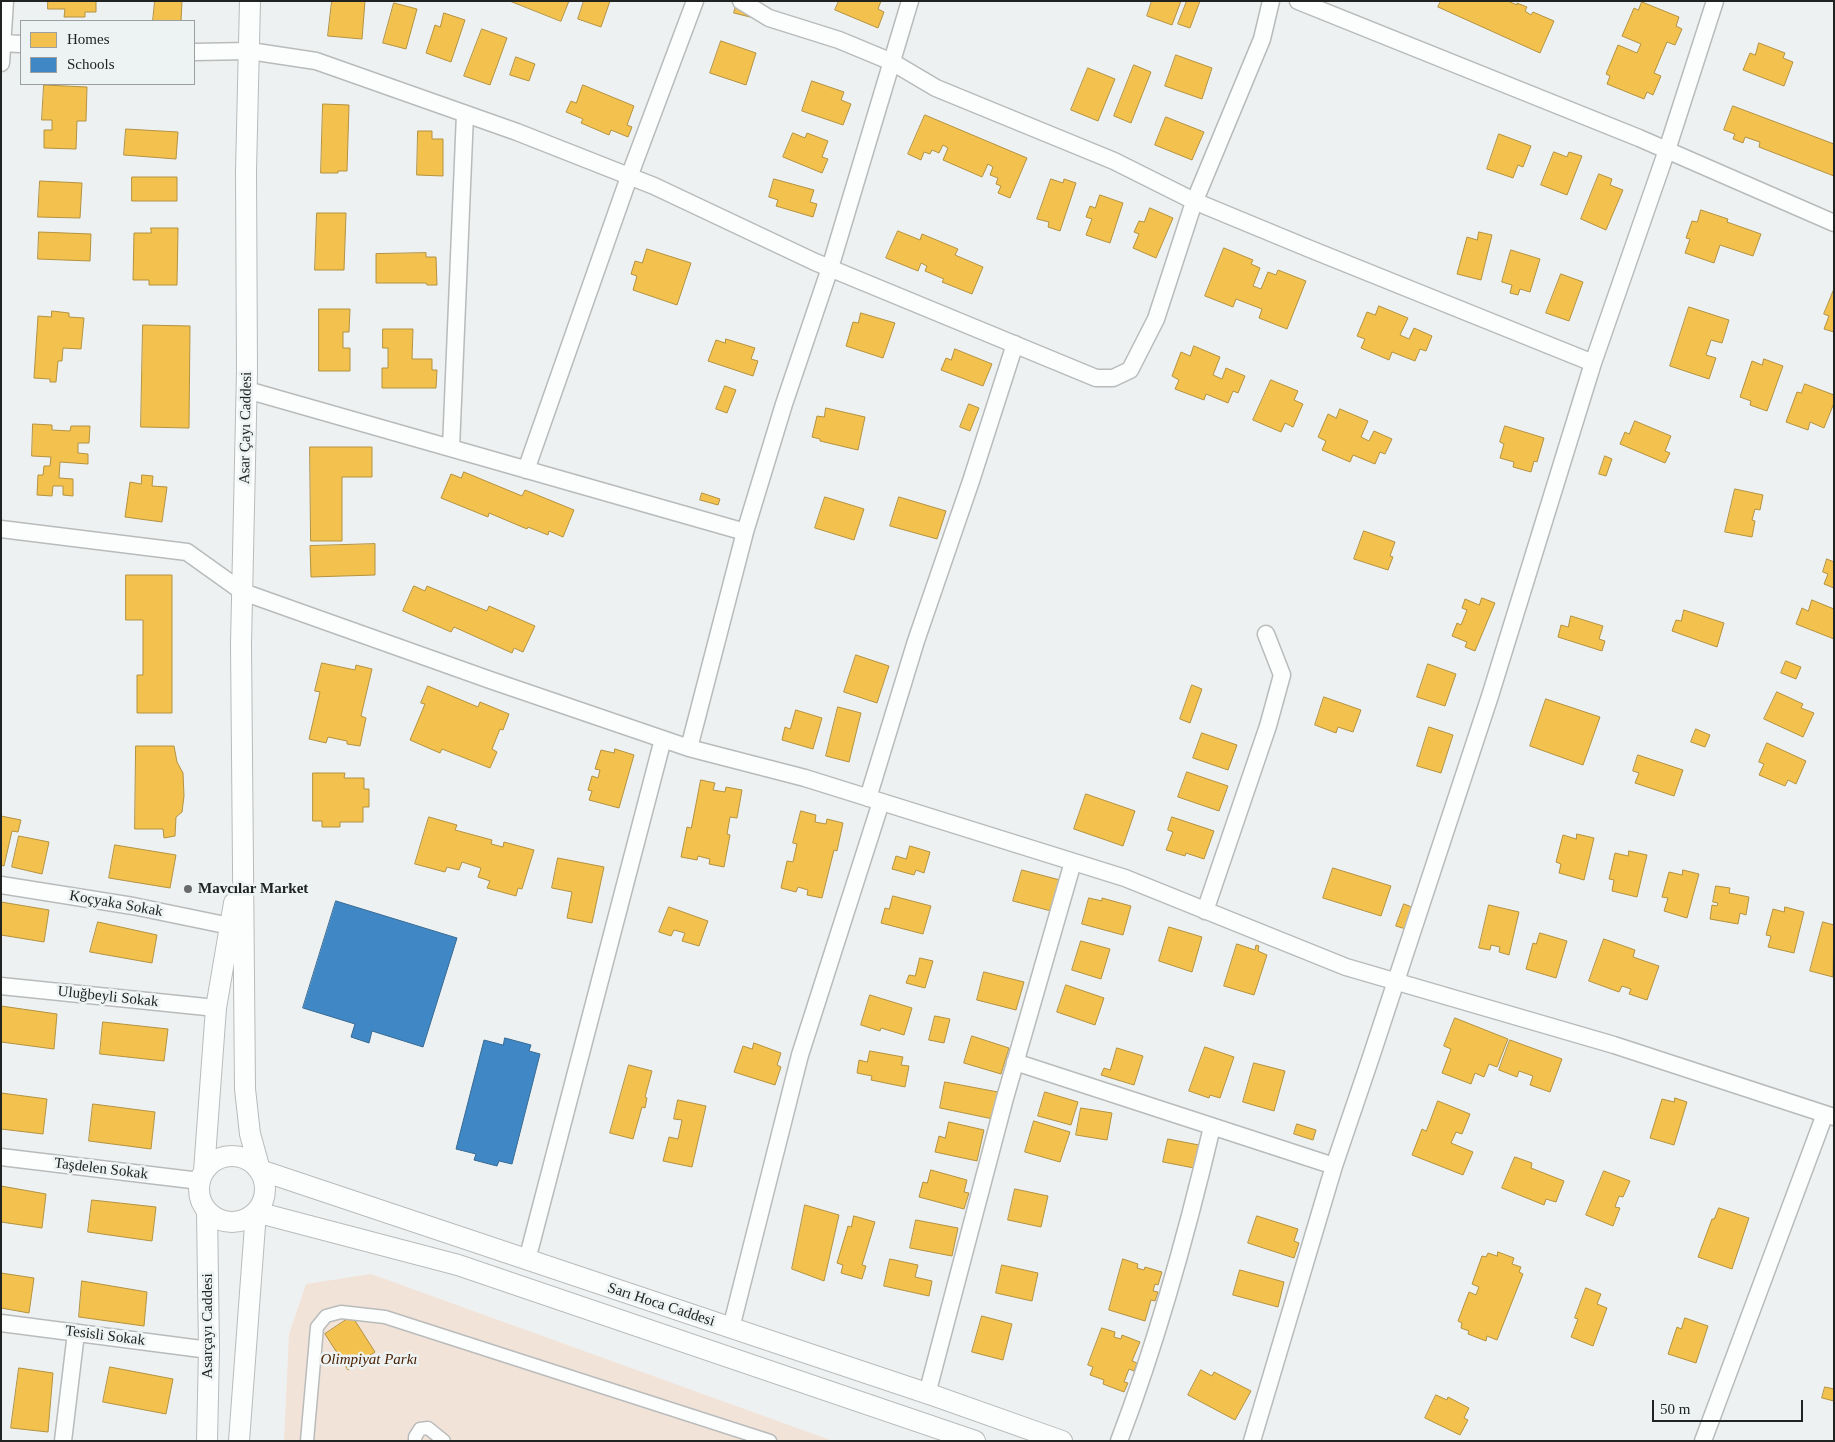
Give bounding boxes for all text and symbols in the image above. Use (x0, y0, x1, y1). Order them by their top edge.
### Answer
legend (20, 20, 195, 85)
text: Homes (67, 31, 110, 47)
text: Schools (67, 56, 115, 72)
street label: Asar Çayı Caddesi (236, 372, 256, 484)
place label: Mavcılar Market (198, 880, 308, 898)
marker: Mavcılar Market (182, 883, 194, 895)
street label: Koçyaka Sokak (68, 887, 164, 921)
street label: Uluğbeyli Sokak (57, 983, 159, 1011)
street label: Taşdelen Sokak (53, 1154, 149, 1184)
street label: Asarçayı Caddesi (199, 1273, 217, 1379)
street label: Sarı Hoca Caddesi (605, 1279, 717, 1331)
street label: Tesisli Sokak (64, 1322, 146, 1350)
park label: Olimpiyat Parkı (320, 1351, 418, 1369)
scale bar (1655, 1390, 1806, 1422)
text: 50 m (1660, 1401, 1690, 1417)

